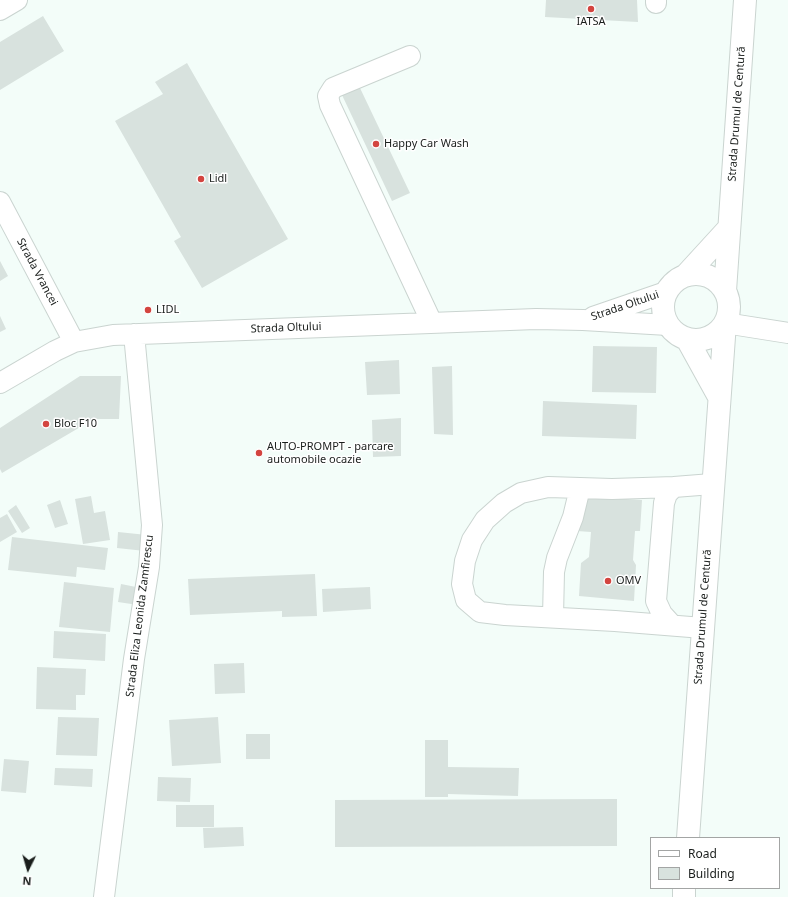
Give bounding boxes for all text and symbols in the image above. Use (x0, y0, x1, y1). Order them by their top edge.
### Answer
marker: IATSA (586, 4, 596, 14)
place label: IATSA (576, 15, 606, 29)
street label: Strada Drumul de Centură (726, 46, 748, 182)
place label: Happy Car Wash (384, 137, 469, 151)
marker: Happy Car Wash (371, 139, 381, 149)
place label: Lidl (209, 172, 227, 186)
marker: Lidl (196, 174, 206, 184)
street label: Strada Vrancei (14, 236, 60, 308)
street label: Strada Oltului (589, 288, 661, 324)
place label: LIDL (156, 303, 179, 317)
marker: LIDL (143, 305, 153, 315)
street label: Strada Oltului (250, 320, 322, 336)
place label: Bloc F10 (54, 417, 97, 431)
marker: Bloc F10 (41, 419, 51, 429)
place label: AUTO-PROMPT - parcare automobile ocazie (267, 440, 393, 466)
marker: AUTO-PROMPT - parcare automobile ocazie (254, 448, 264, 458)
street label: Strada Eliza Leonida Zamfirescu (123, 534, 157, 698)
street label: Strada Drumul de Centură (692, 549, 714, 685)
place label: OMV (616, 574, 641, 588)
marker: OMV (603, 576, 613, 586)
legend (650, 837, 780, 889)
text: Road (688, 845, 717, 862)
north arrow (8, 849, 48, 889)
text: Building (688, 865, 735, 882)
text: N (22, 874, 32, 889)

